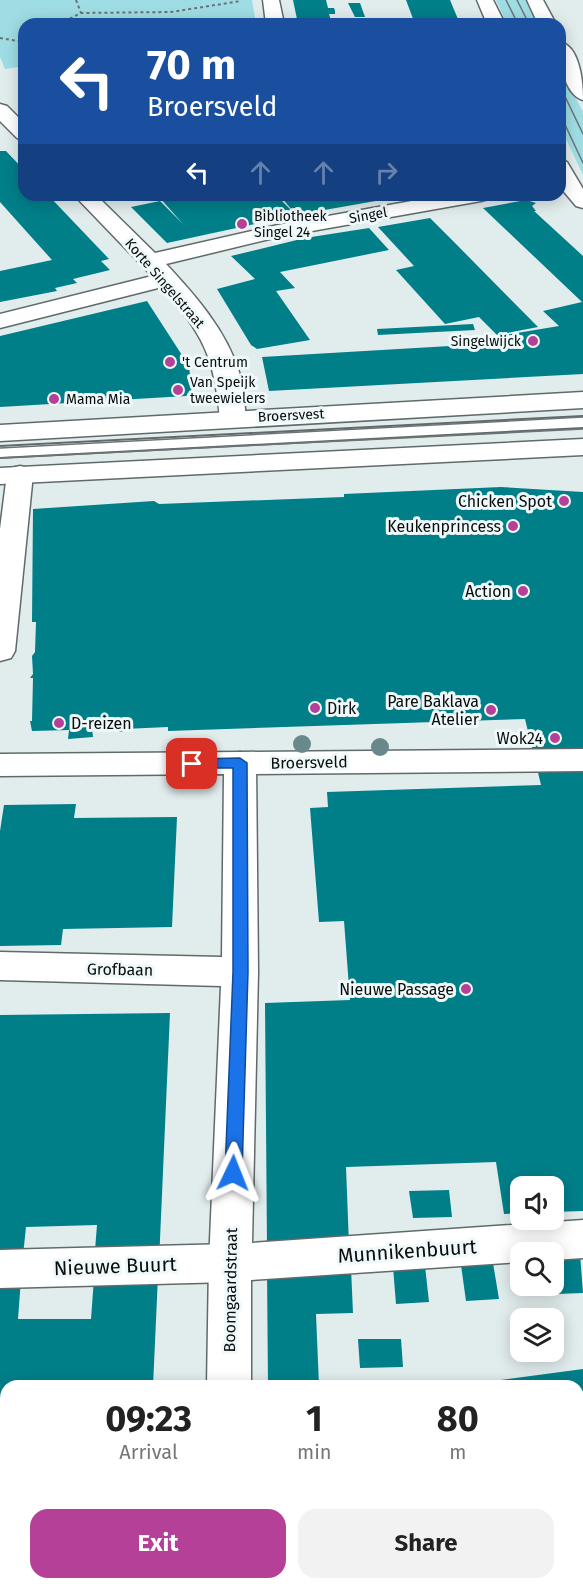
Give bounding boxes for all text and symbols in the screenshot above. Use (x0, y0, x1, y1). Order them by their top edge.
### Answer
text: 70 m (147, 40, 236, 90)
icon: left (48, 42, 126, 120)
text: Broersveld (147, 91, 278, 123)
icon: left (181, 156, 214, 189)
icon: ahead (244, 156, 277, 189)
icon: ahead (307, 156, 340, 189)
icon: right (370, 156, 403, 189)
street label: Singel (348, 204, 389, 227)
place label: Bibliotheek Singel 24 (254, 208, 328, 241)
marker: Bibliotheek Singel 24 (235, 217, 249, 231)
street label: Korte Singelstraat (121, 235, 209, 332)
place label: Singelwijck (451, 333, 522, 350)
marker: Singelwijck (526, 334, 540, 348)
place label: 't Centrum (182, 354, 248, 371)
marker: 't Centrum (163, 355, 177, 369)
place label: Van Speijk tweewielers (190, 374, 266, 407)
marker: Van Speijk tweewielers (171, 383, 185, 397)
place label: Mama Mia (66, 391, 130, 408)
marker: Mama Mia (47, 392, 61, 406)
street label: Broersvest (257, 405, 326, 426)
place label: Chicken Spot (458, 492, 552, 511)
marker: Chicken Spot (557, 494, 571, 508)
place label: Keukenprincess (387, 517, 501, 536)
marker: Keukenprincess (506, 519, 520, 533)
place label: Action (465, 582, 511, 601)
marker: Action (516, 584, 530, 598)
place label: Pare Baklava Atelier (387, 692, 480, 729)
place label: Dirk (327, 699, 357, 718)
marker: Dirk (308, 701, 322, 715)
marker: Pare Baklava Atelier (484, 703, 498, 717)
place label: D-reizen (71, 714, 132, 733)
marker: D-reizen (52, 716, 66, 730)
place label: Wok24 (496, 729, 543, 748)
marker: Wok24 (548, 731, 562, 745)
pin (166, 738, 217, 789)
icon: arrive (175, 747, 208, 780)
street label: Broersveld (270, 752, 348, 773)
street label: Grofbaan (87, 959, 153, 980)
place label: Nieuwe Passage (339, 980, 454, 999)
marker: Nieuwe Passage (459, 982, 473, 996)
position arrow (201, 1141, 265, 1205)
map controls (510, 1176, 564, 1362)
button: sound (510, 1176, 564, 1230)
street label: Boomgaardstraat (220, 1227, 241, 1353)
street label: Munnikenbuurt (337, 1234, 478, 1268)
button: search (510, 1242, 564, 1296)
street label: Nieuwe Buurt (53, 1252, 178, 1280)
button: layers (510, 1308, 564, 1362)
text: 09:23 (105, 1397, 192, 1441)
text: 1 (306, 1397, 323, 1441)
text: 80 (437, 1397, 479, 1441)
text: Arrival (119, 1440, 178, 1464)
text: min (297, 1440, 332, 1464)
text: m (449, 1440, 466, 1464)
button: Exit (30, 1509, 286, 1578)
button: Share (298, 1509, 554, 1578)

